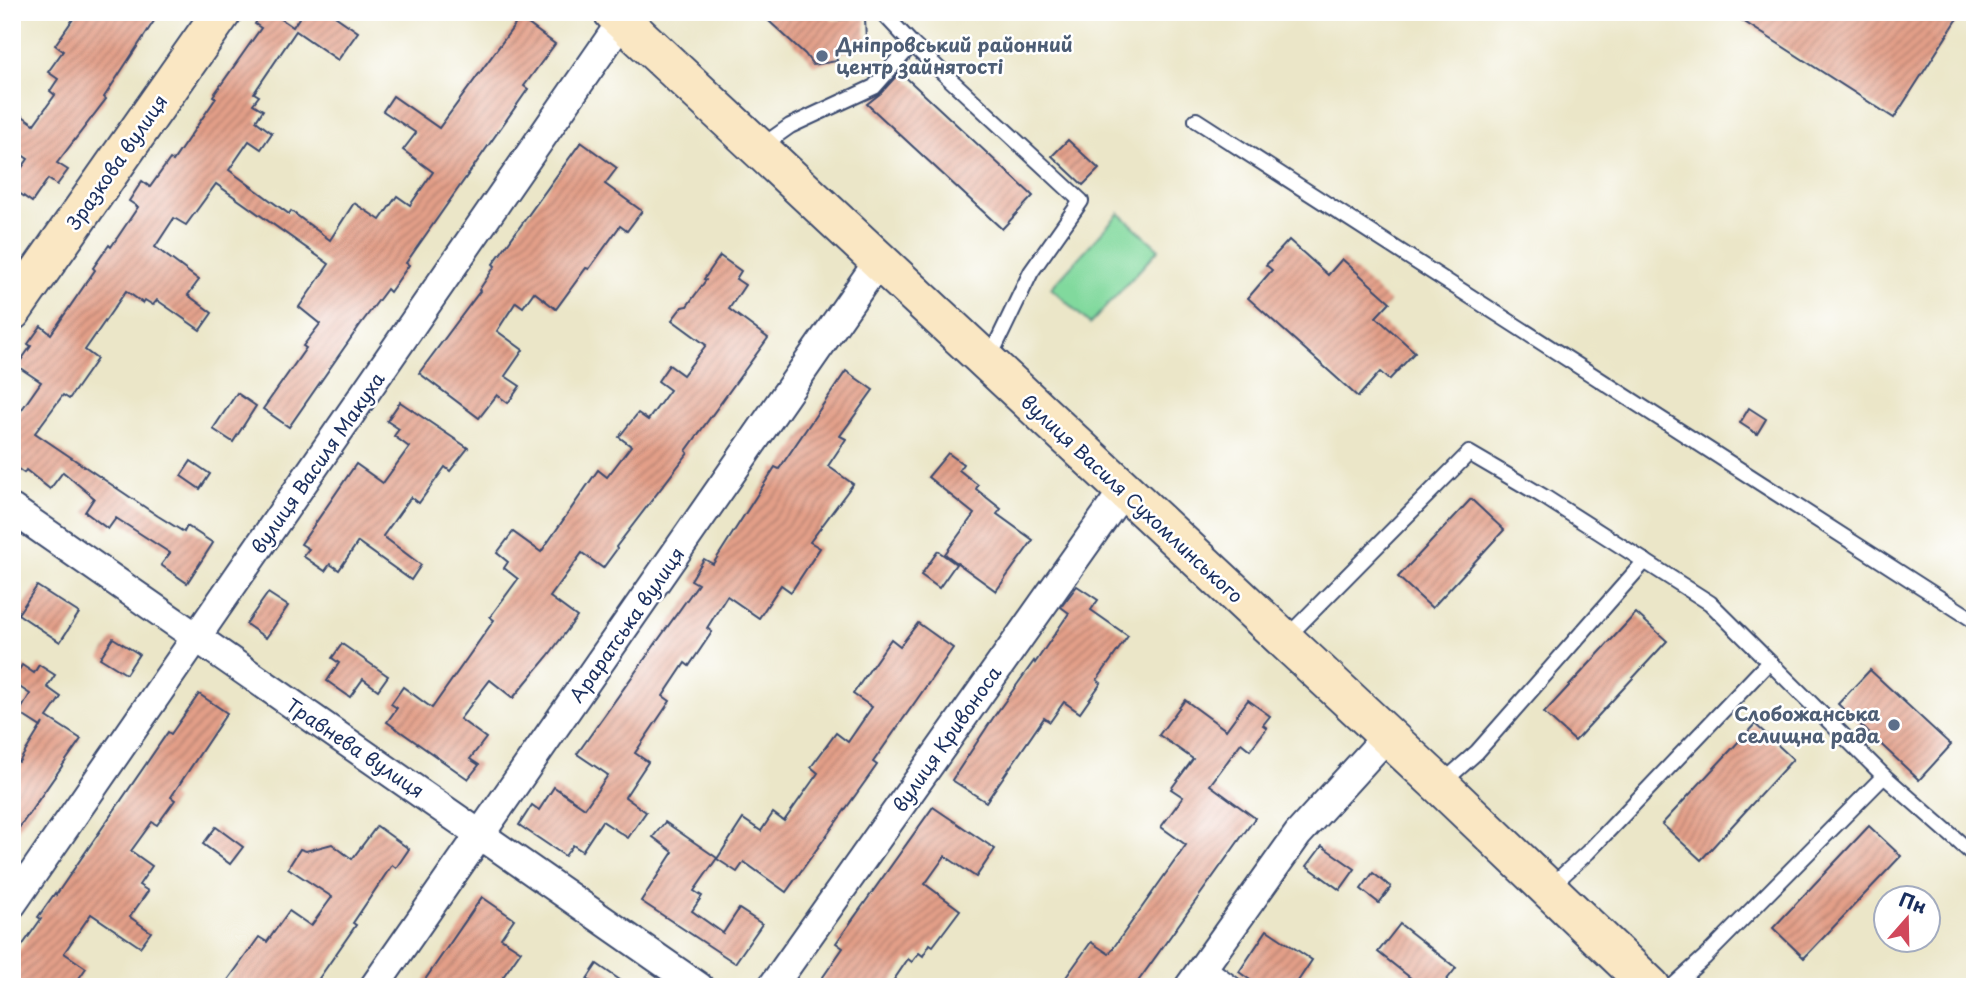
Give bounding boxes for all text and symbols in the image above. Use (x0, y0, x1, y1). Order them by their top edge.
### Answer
place label: Дніпровський районний центр зайнятості (835, 30, 1073, 80)
marker: Дніпровський районний центр зайнятості (814, 48, 830, 64)
street label: Зразкова вулиця (59, 88, 173, 235)
street label: вулиця Василя Макуха (244, 366, 391, 559)
street label: вулиця Василя Сухомлинського (1015, 387, 1250, 609)
street label: Араратська вулиця (562, 541, 690, 708)
street label: вулиця Кривоноса (885, 660, 1007, 817)
street label: Травнева вулиця (281, 690, 430, 804)
place label: Слобожанська селищна рада (1734, 699, 1880, 749)
marker: Слобожанська селищна рада (1886, 717, 1902, 733)
north arrow (1871, 884, 1941, 954)
text: Пн (1895, 884, 1931, 920)

